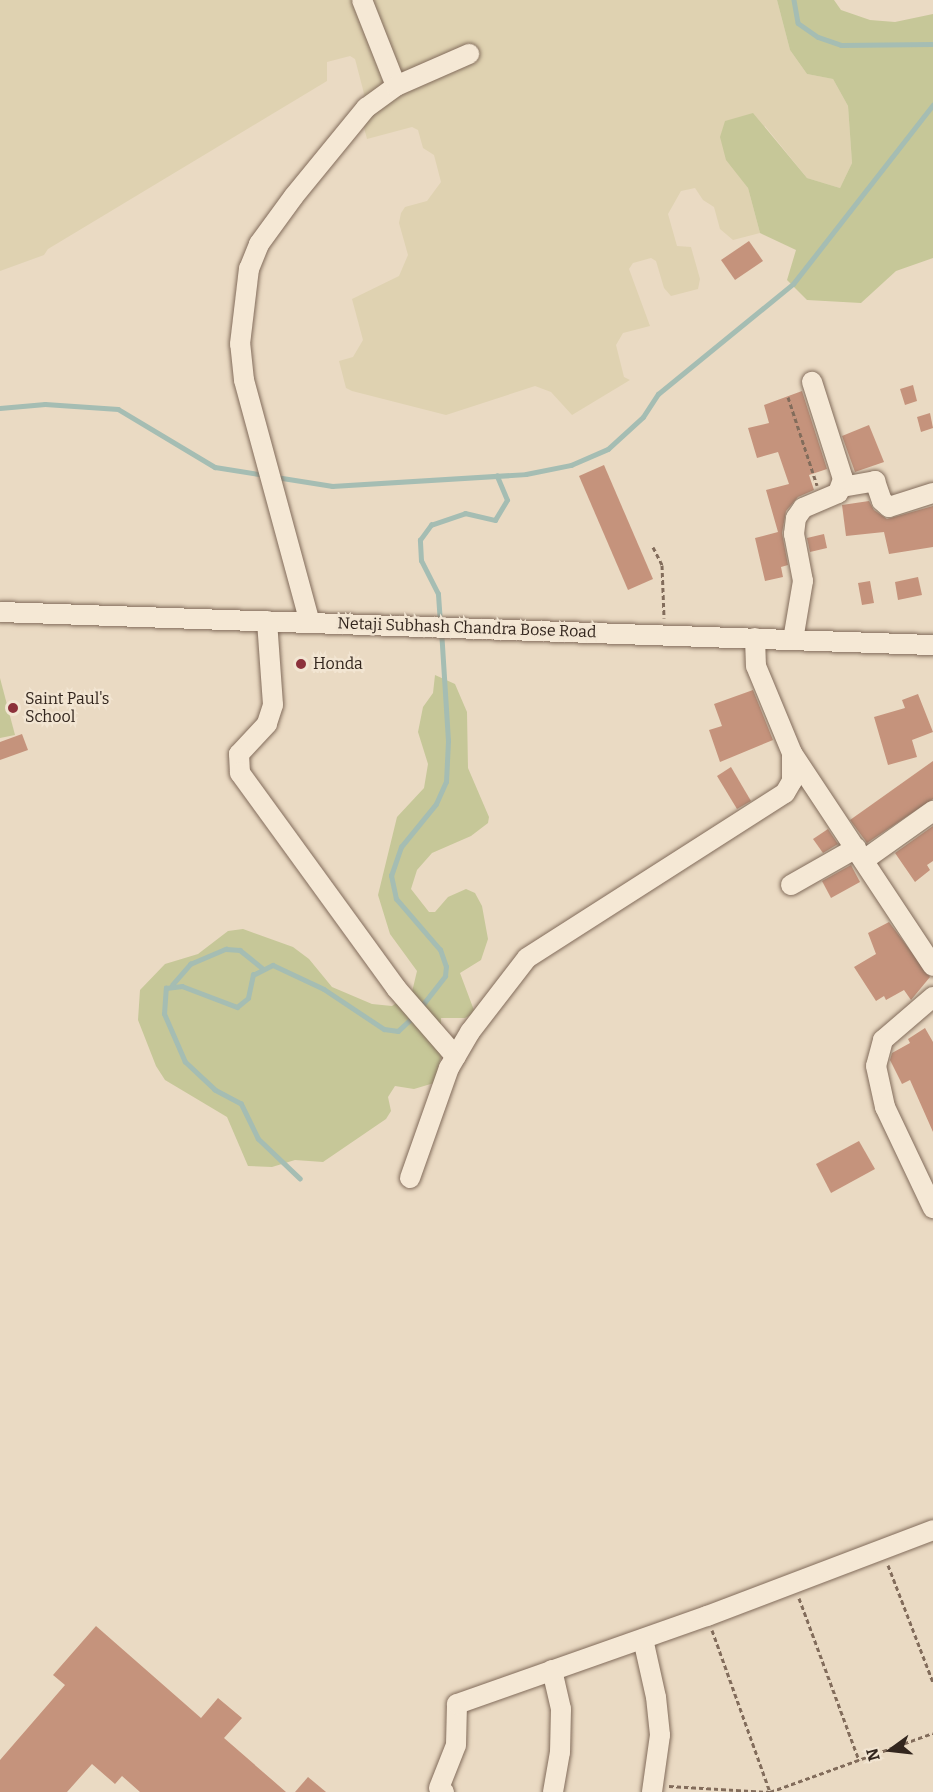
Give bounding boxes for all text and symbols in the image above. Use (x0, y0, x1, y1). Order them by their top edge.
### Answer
street label: Netaji Subhash Chandra Bose Road (337, 614, 597, 642)
place label: Honda (313, 654, 363, 674)
marker: Honda (294, 657, 308, 671)
place label: Saint Paul's School (25, 689, 110, 727)
marker: Saint Paul's School (6, 701, 20, 715)
north arrow (861, 1720, 921, 1780)
text: N (862, 1746, 884, 1763)

